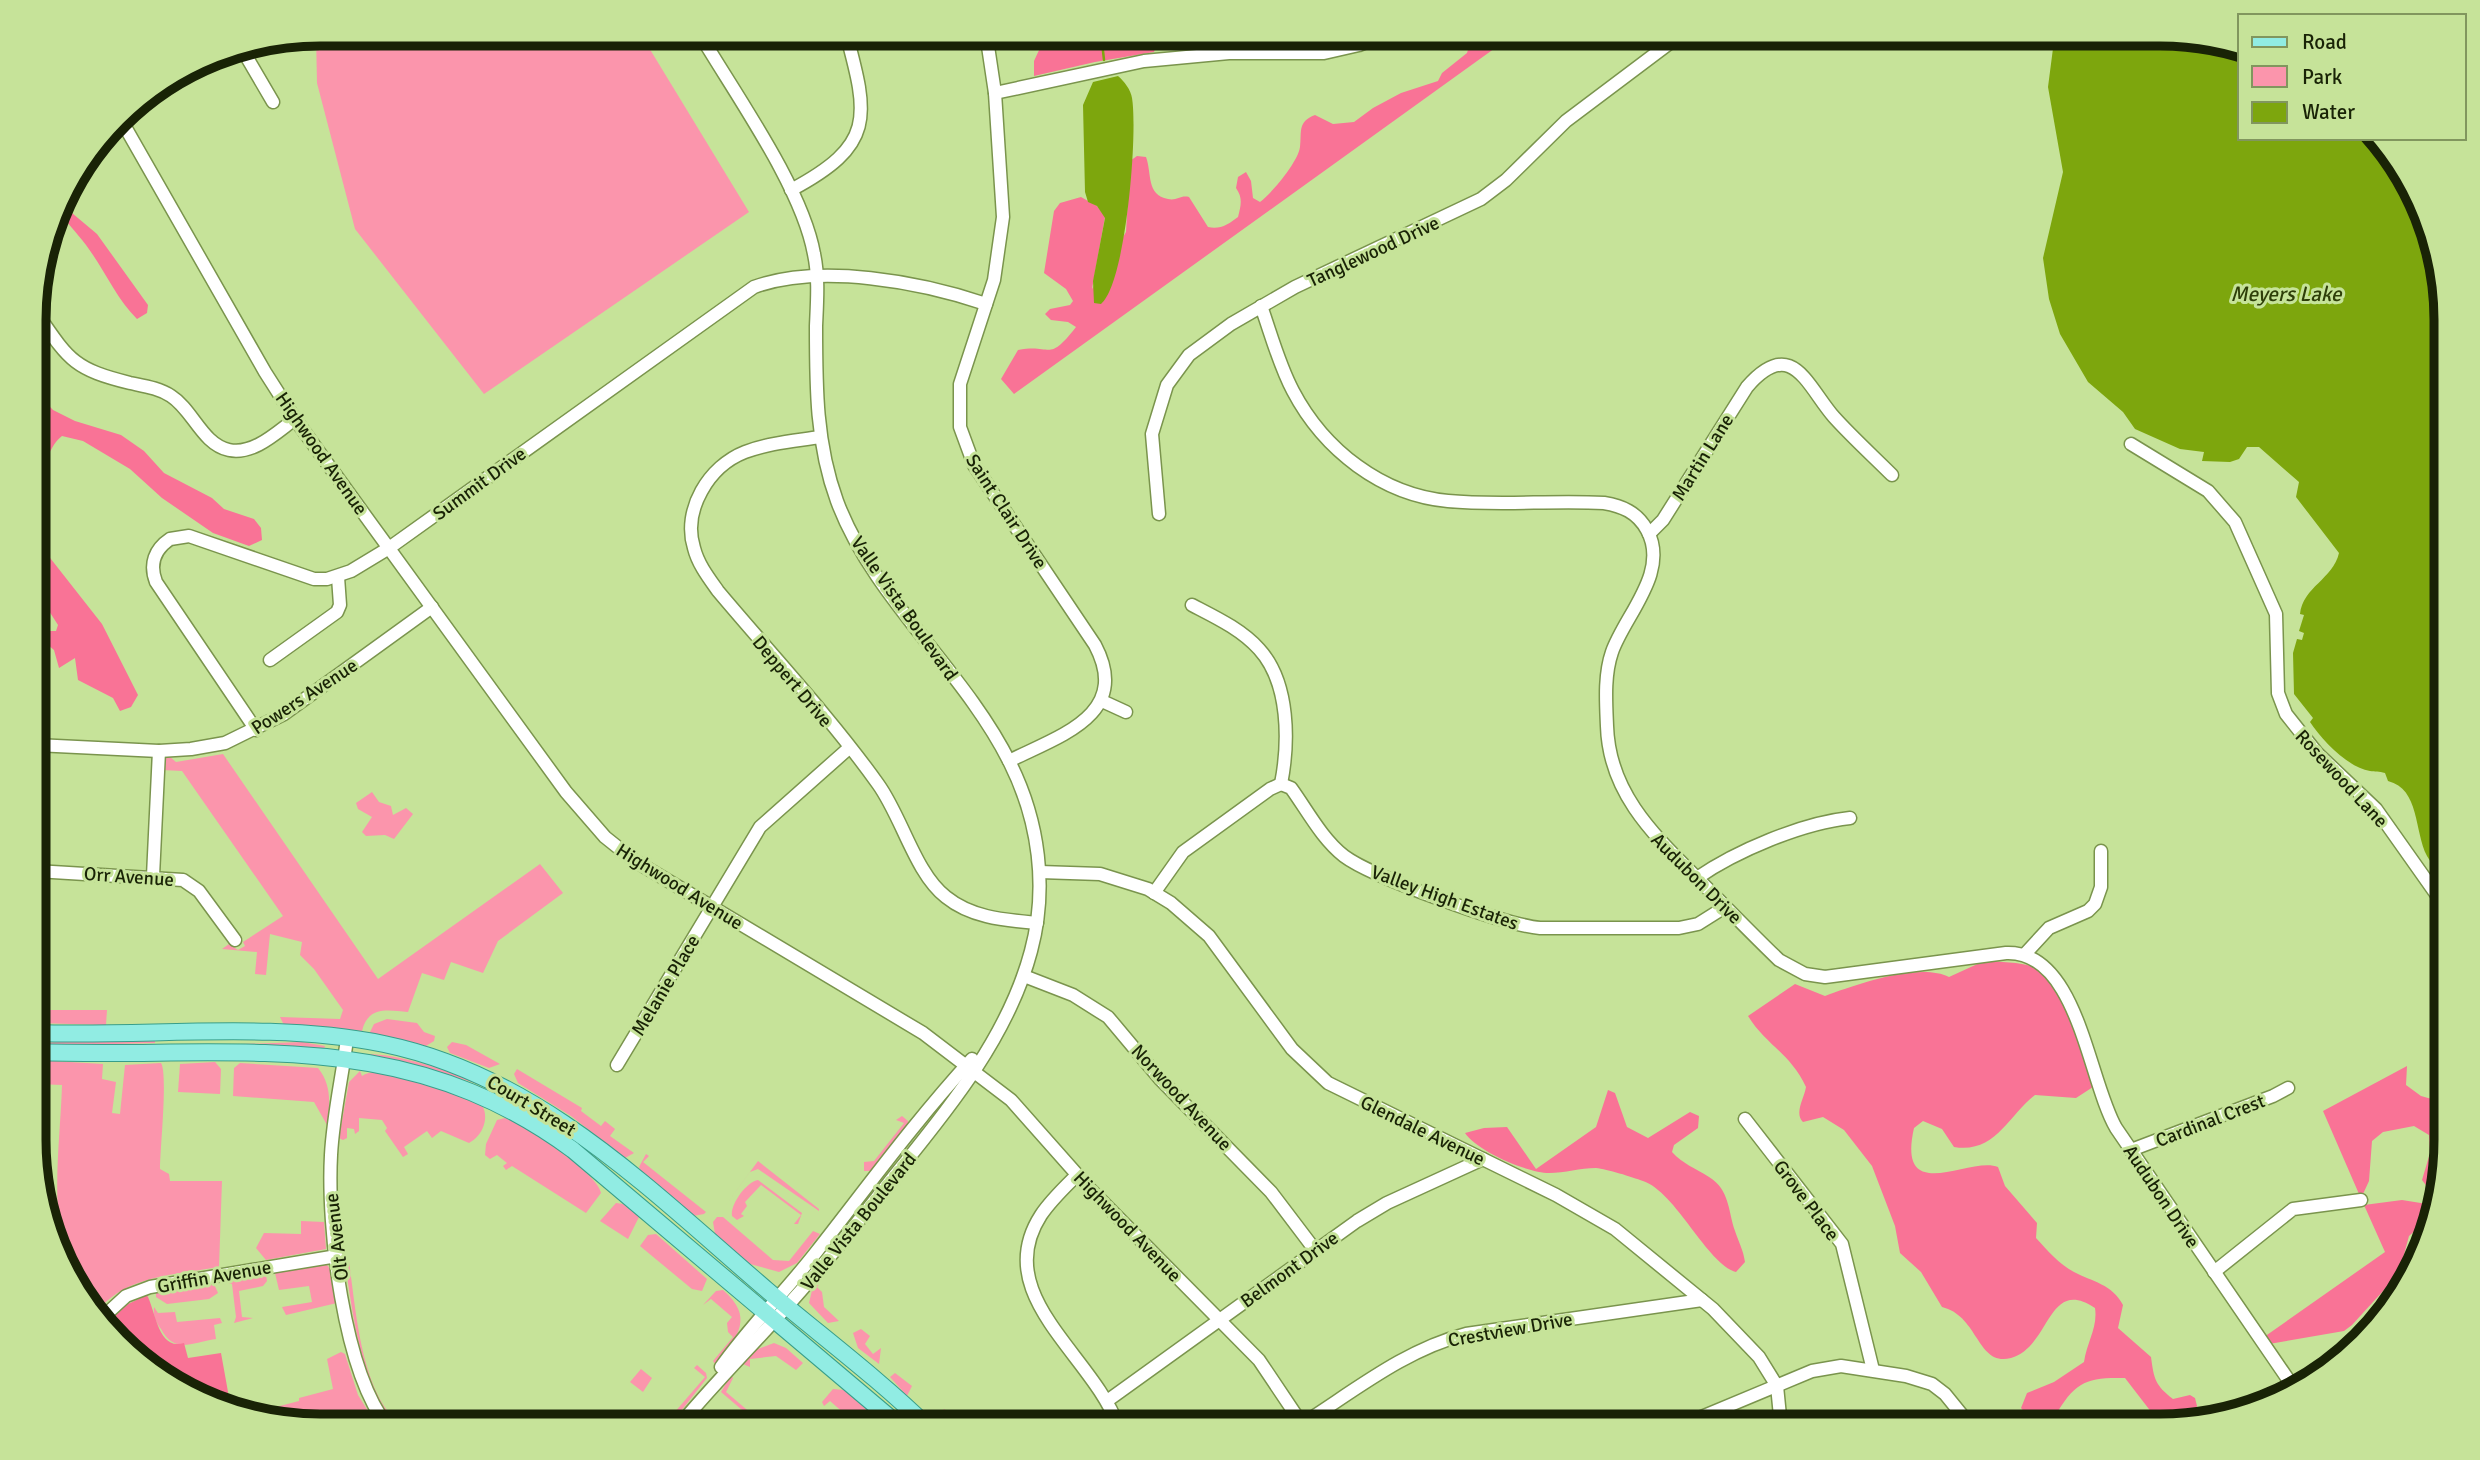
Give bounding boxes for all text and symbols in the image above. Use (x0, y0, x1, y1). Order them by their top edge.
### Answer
legend (2238, 14, 2466, 140)
text: Road (2302, 29, 2347, 55)
text: Park (2302, 64, 2343, 90)
text: Water (2302, 99, 2355, 125)
street label: Tanglewood Drive (1304, 211, 1443, 293)
water label: Meyers Lake (2231, 281, 2343, 307)
street label: Highwood Avenue (270, 387, 373, 520)
street label: Martin Lane (1667, 410, 1739, 505)
street label: Summit Drive (428, 442, 531, 526)
street label: Saint Clair Drive (960, 450, 1052, 573)
street label: Valle Vista Boulevard (845, 532, 963, 685)
street label: Deppert Drive (747, 631, 837, 732)
street label: Powers Avenue (247, 654, 362, 740)
street label: Rosewood Lane (2290, 725, 2393, 833)
street label: Audubon Drive (1646, 828, 1747, 929)
street label: Highwood Avenue (612, 838, 747, 935)
street label: Valley High Estates (1368, 860, 1522, 936)
street label: Orr Avenue (83, 862, 175, 892)
street label: Melanie Place (626, 931, 705, 1040)
street label: Norwood Avenue (1126, 1039, 1237, 1156)
street label: Court Street (483, 1070, 581, 1142)
street label: Cardinal Crest (2152, 1089, 2269, 1153)
street label: Glendale Avenue (1356, 1090, 1489, 1171)
street label: Audubon Drive (2118, 1140, 2204, 1253)
street label: Valle Vista Boulevard (796, 1148, 922, 1295)
street label: Grove Place (1768, 1155, 1844, 1246)
street label: Highwood Avenue (1068, 1166, 1186, 1287)
street label: Olt Avenue (320, 1192, 354, 1282)
street label: Belmont Drive (1236, 1226, 1343, 1313)
street label: Griffin Avenue (155, 1255, 273, 1299)
street label: Crestview Drive (1446, 1307, 1574, 1353)

